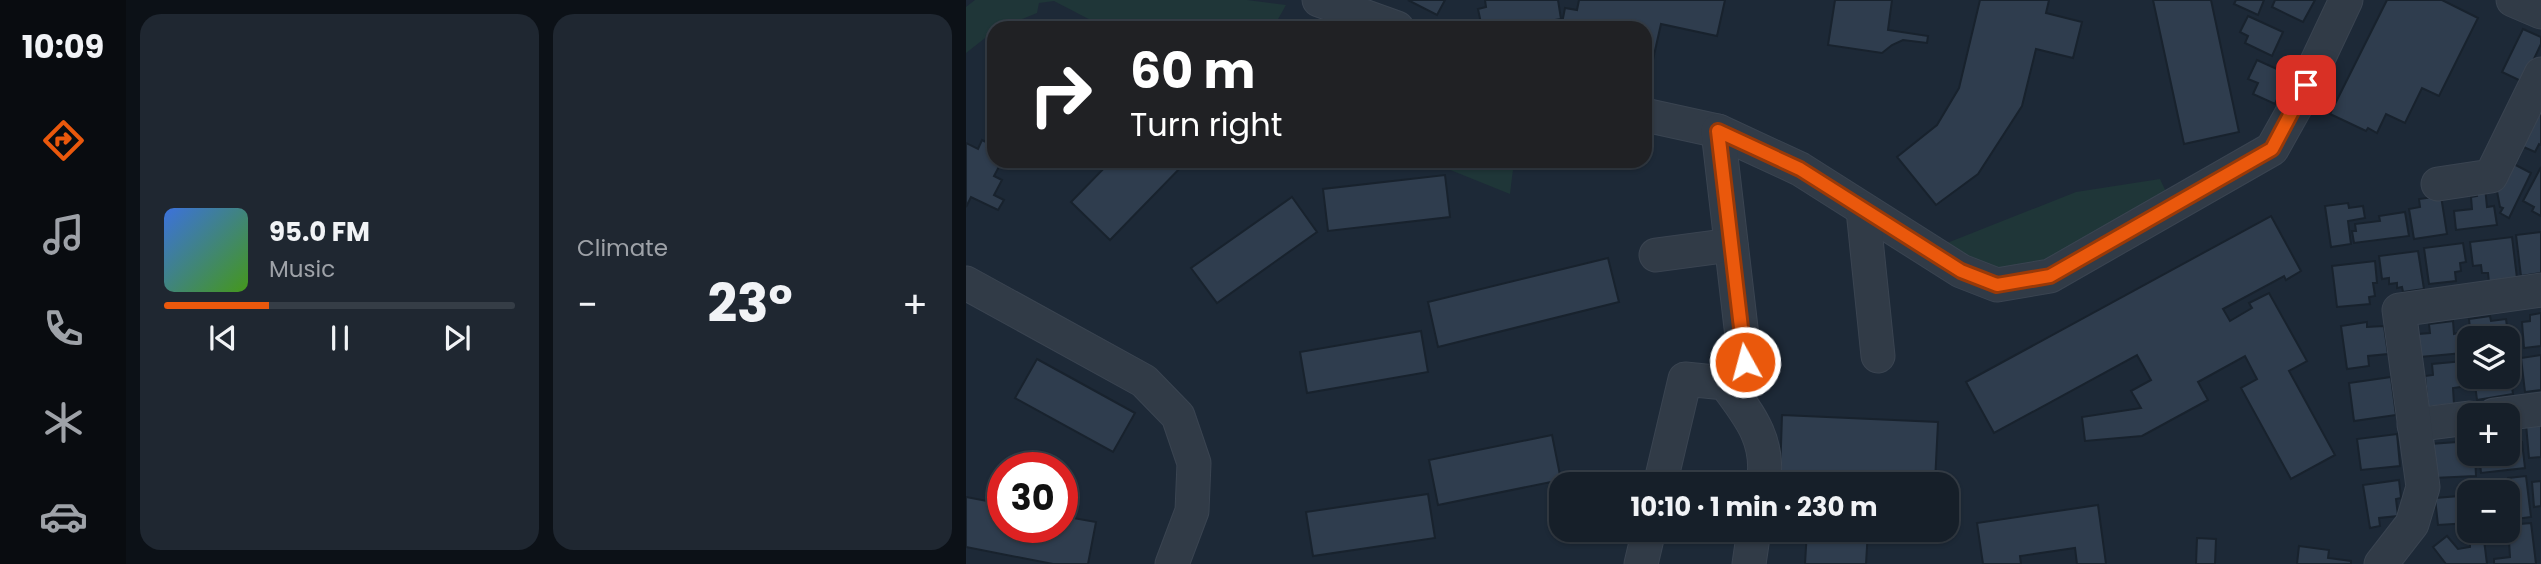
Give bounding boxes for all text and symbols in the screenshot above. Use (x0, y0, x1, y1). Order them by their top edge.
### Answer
text: 10:09 (22, 24, 104, 69)
text: 60 m (1130, 37, 1255, 105)
icon: right (1015, 49, 1106, 140)
pin (2276, 55, 2336, 115)
icon: arrive (2287, 66, 2325, 104)
text: Turn right (1130, 102, 1282, 147)
icon: directions (39, 116, 88, 165)
icon: music (39, 210, 88, 259)
text: 95.0 FM (269, 214, 370, 250)
text: Climate (577, 232, 668, 264)
text: Music (269, 253, 335, 285)
text: 23° (707, 267, 793, 340)
text: − (577, 278, 598, 331)
text: + (902, 278, 928, 331)
icon: phone (39, 304, 88, 353)
icon: previous (204, 319, 242, 357)
icon: pause (321, 319, 359, 357)
icon: next (438, 319, 476, 357)
position arrow (1708, 325, 1782, 399)
map controls (2457, 326, 2520, 543)
button: layers (2457, 326, 2520, 389)
icon: climate (39, 398, 88, 447)
button: + (2457, 403, 2520, 466)
speed limit sign: 30 (987, 452, 1078, 543)
button: − (2457, 480, 2520, 543)
text: 10:10 · 1 min · 230 m (1630, 489, 1878, 525)
icon: car (39, 492, 88, 541)

